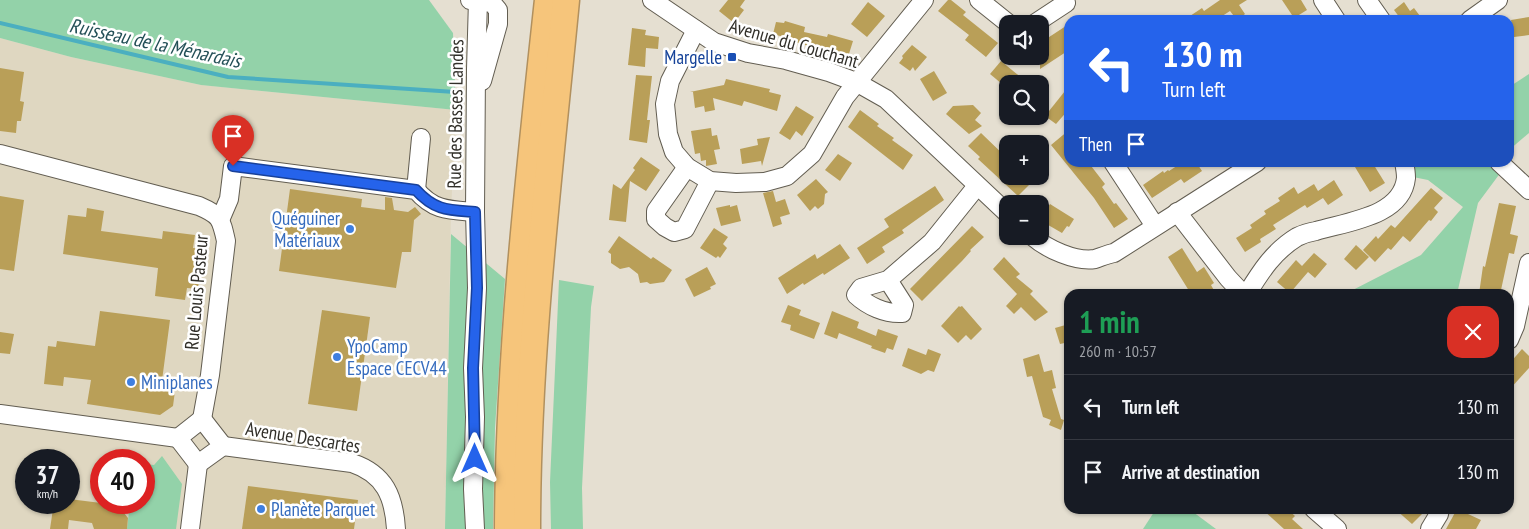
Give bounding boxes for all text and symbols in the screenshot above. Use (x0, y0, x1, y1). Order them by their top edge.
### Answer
water label: Ruisseau de la Ménardais (67, 12, 245, 74)
street label: Avenue du Couchant (727, 13, 862, 73)
map controls (999, 15, 1049, 245)
button: sound (999, 15, 1049, 65)
text: 130 m (1162, 31, 1243, 77)
icon: left (1079, 35, 1144, 100)
street label: Rue des Basses Landes (442, 39, 468, 189)
place label: Margelle (664, 45, 722, 69)
marker: Margelle (726, 51, 738, 63)
button: search (999, 75, 1049, 125)
text: Turn left (1162, 75, 1226, 103)
pin (212, 115, 254, 166)
icon: arrive (219, 122, 247, 150)
icon: arrive (1122, 130, 1150, 158)
text: Then (1079, 132, 1112, 156)
button: + (999, 135, 1049, 185)
button: − (999, 195, 1049, 245)
place label: Quéguiner Matériaux (272, 206, 341, 252)
marker: Quéguiner Matériaux (344, 223, 356, 235)
street label: Rue Louis Pasteur (179, 233, 213, 351)
text: 1 min (1079, 302, 1140, 341)
button: close (1447, 306, 1499, 358)
place label: YpoCamp Espace CECV44 (347, 334, 447, 380)
text: 260 m · 10:57 (1079, 341, 1157, 361)
marker: YpoCamp Espace CECV44 (331, 351, 343, 363)
place label: Miniplanes (141, 370, 213, 394)
marker: Miniplanes (125, 376, 137, 388)
icon: left (1079, 393, 1107, 421)
text: Turn left (1122, 395, 1179, 419)
text: 130 m (1457, 395, 1499, 419)
street label: Avenue Descartes (244, 416, 362, 458)
position arrow (448, 432, 500, 484)
speed limit sign: 40 (90, 449, 155, 514)
icon: arrive (1079, 458, 1107, 486)
text: 37 (36, 459, 59, 491)
text: Arrive at destination (1122, 460, 1260, 484)
text: 130 m (1457, 460, 1499, 484)
text: km/h (37, 486, 58, 501)
place label: Planète Parquet (271, 497, 376, 521)
marker: Planète Parquet (255, 503, 267, 515)

